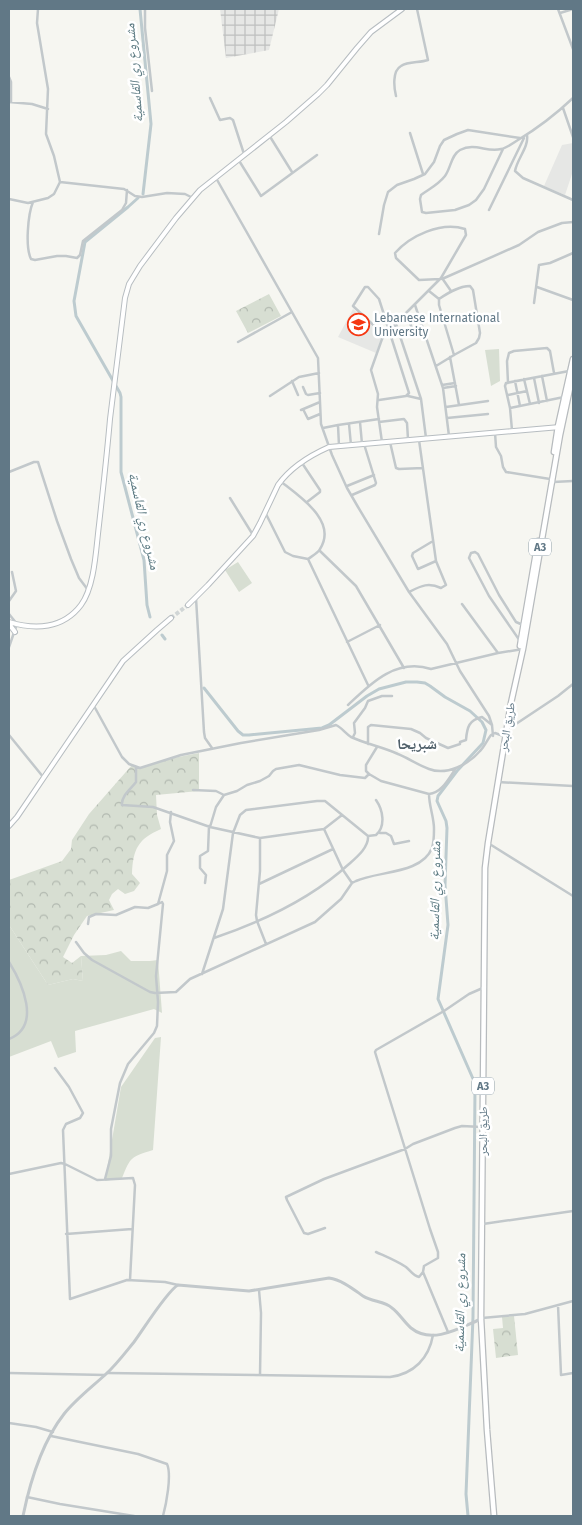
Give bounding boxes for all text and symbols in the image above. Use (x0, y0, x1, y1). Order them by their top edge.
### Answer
water label: مشروع ري القاسمية (121, 22, 149, 123)
place label: Lebanese International University (374, 311, 500, 339)
school or university icon: Lebanese International University (346, 313, 370, 337)
water label: مشروع ري القاسمية (122, 471, 164, 572)
road number: A3 (529, 538, 551, 556)
street label: طريق البحر (496, 701, 519, 754)
district label: شبريحا (397, 735, 437, 753)
water label: مشروع ري القاسمية (426, 841, 447, 941)
road number: A3 (472, 1078, 494, 1094)
street label: طريق البحر (476, 1106, 490, 1157)
water label: مشروع ري القاسمية (451, 1253, 472, 1353)

